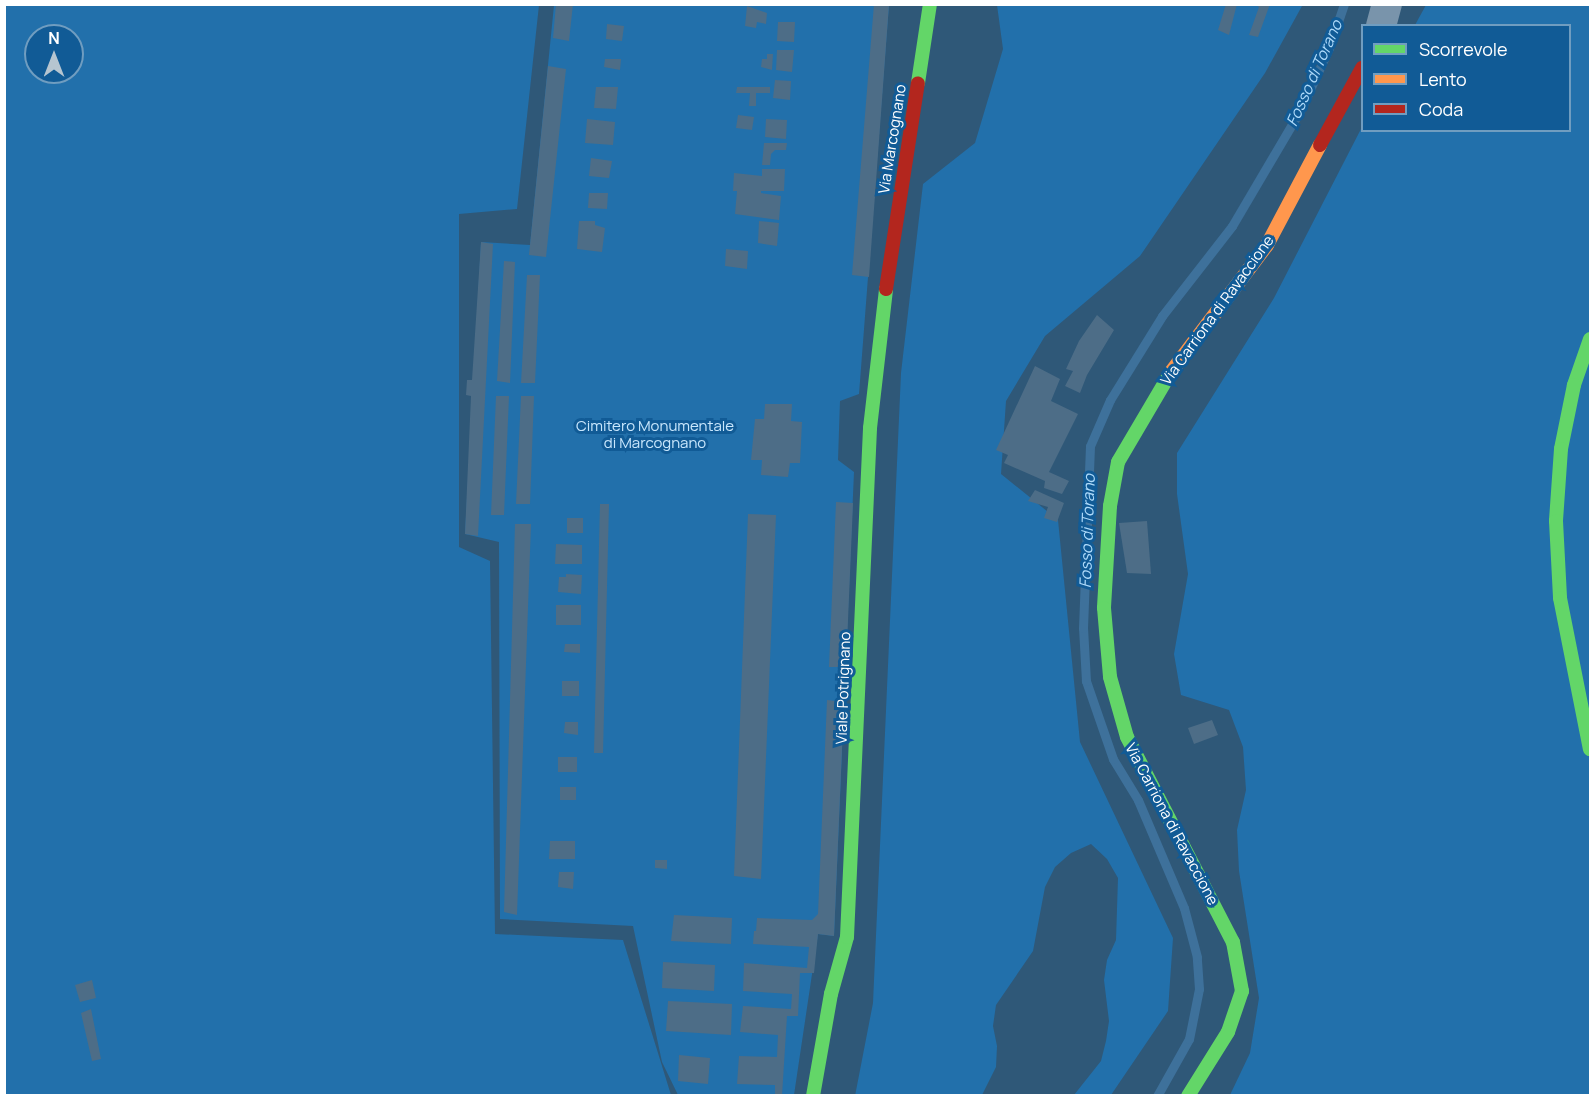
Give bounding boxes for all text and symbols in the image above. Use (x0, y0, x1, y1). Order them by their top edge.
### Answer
water label: Fosso di Torano (1282, 17, 1346, 129)
north arrow (24, 24, 84, 84)
legend (1361, 24, 1571, 132)
text: N (48, 27, 60, 49)
text: Scorrevole (1419, 37, 1508, 61)
text: Lento (1419, 67, 1467, 91)
street label: Via Marcognano (874, 83, 910, 195)
text: Coda (1419, 97, 1463, 121)
street label: Via Carriona di Ravaccione (1157, 232, 1277, 388)
park label: Cimitero Monumentale di Marcognano (576, 416, 734, 451)
water label: Fosso di Torano (1075, 474, 1099, 588)
street label: Viale Potrignano (832, 631, 854, 745)
street label: Via Carriona di Ravaccione (1122, 740, 1222, 908)

